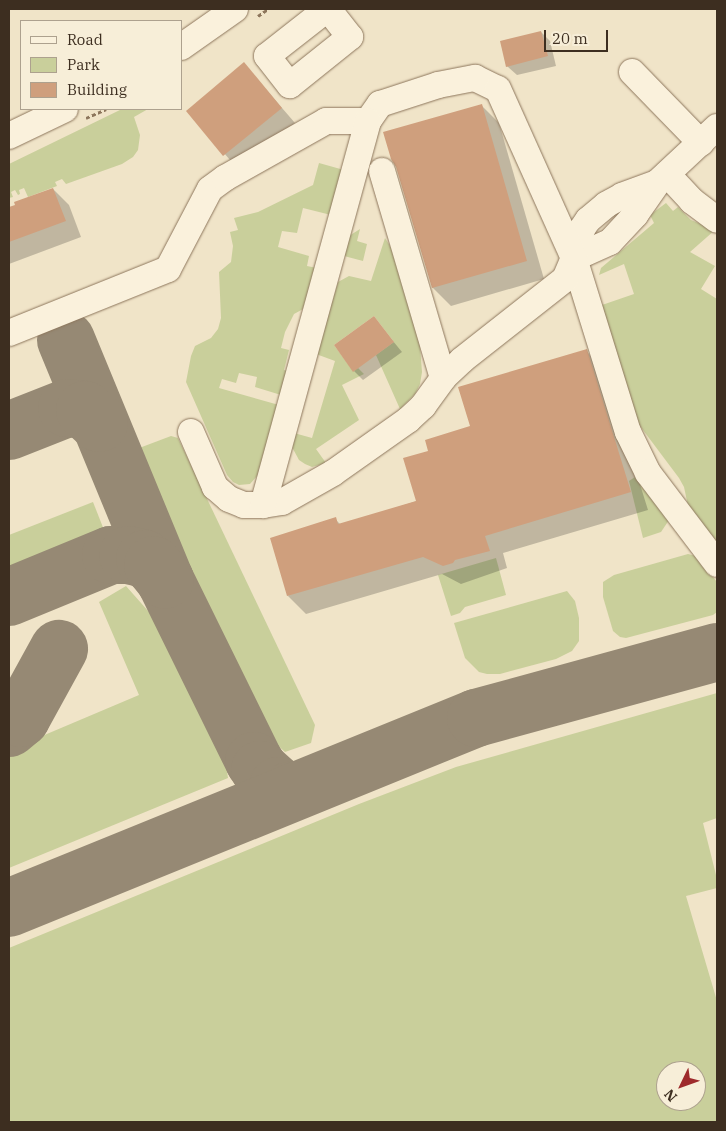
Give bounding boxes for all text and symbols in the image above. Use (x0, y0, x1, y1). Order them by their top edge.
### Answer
legend (20, 20, 182, 110)
scale bar (546, 20, 610, 52)
text: 20 m (552, 29, 588, 48)
text: Road (67, 30, 103, 49)
text: Park (67, 55, 100, 74)
text: Building (67, 80, 127, 99)
north arrow (656, 1061, 706, 1111)
text: N (660, 1085, 681, 1106)

